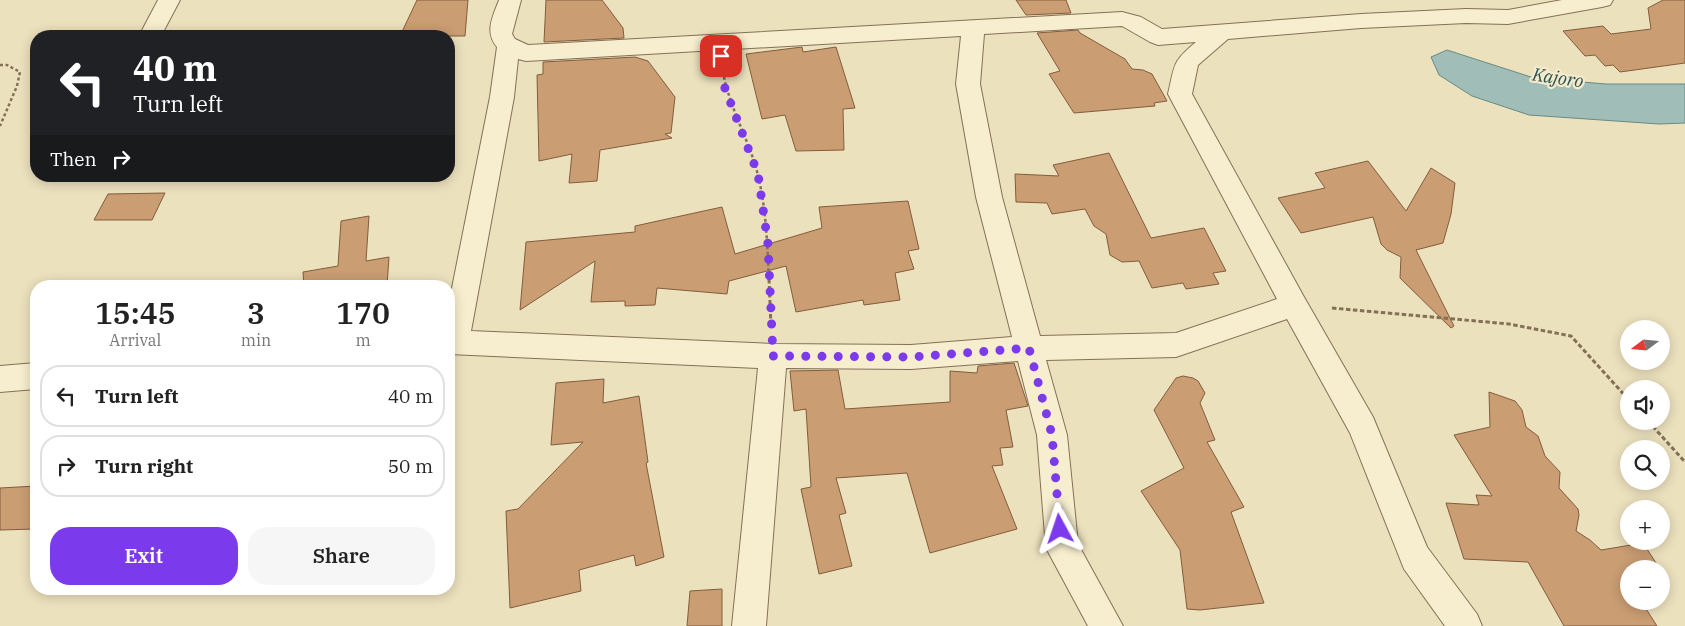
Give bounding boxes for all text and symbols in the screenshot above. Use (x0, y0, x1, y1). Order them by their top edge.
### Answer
pin (700, 35, 742, 77)
icon: arrive (707, 42, 735, 70)
text: 40 m (133, 45, 217, 91)
icon: left (50, 50, 115, 115)
water label: Kajoro (1530, 62, 1585, 92)
text: Turn left (133, 89, 223, 118)
icon: right (107, 145, 135, 173)
text: Then (50, 147, 97, 171)
text: 15:45 (95, 293, 176, 332)
text: 3 (247, 293, 265, 332)
text: 170 (336, 293, 390, 332)
north arrow (1620, 320, 1670, 370)
map controls (1620, 320, 1670, 610)
text: Arrival (109, 330, 161, 350)
text: min (241, 330, 271, 350)
text: m (355, 330, 371, 350)
button: sound (1620, 380, 1670, 430)
icon: left (52, 382, 80, 410)
text: Turn left (95, 384, 178, 408)
text: 40 m (388, 384, 433, 408)
button: search (1620, 440, 1670, 490)
icon: right (52, 452, 80, 480)
text: Turn right (95, 454, 193, 478)
text: 50 m (388, 454, 433, 478)
button: + (1620, 500, 1670, 550)
position arrow (1033, 502, 1085, 554)
button: Exit (50, 527, 238, 585)
button: Share (248, 527, 435, 585)
button: − (1620, 560, 1670, 610)

